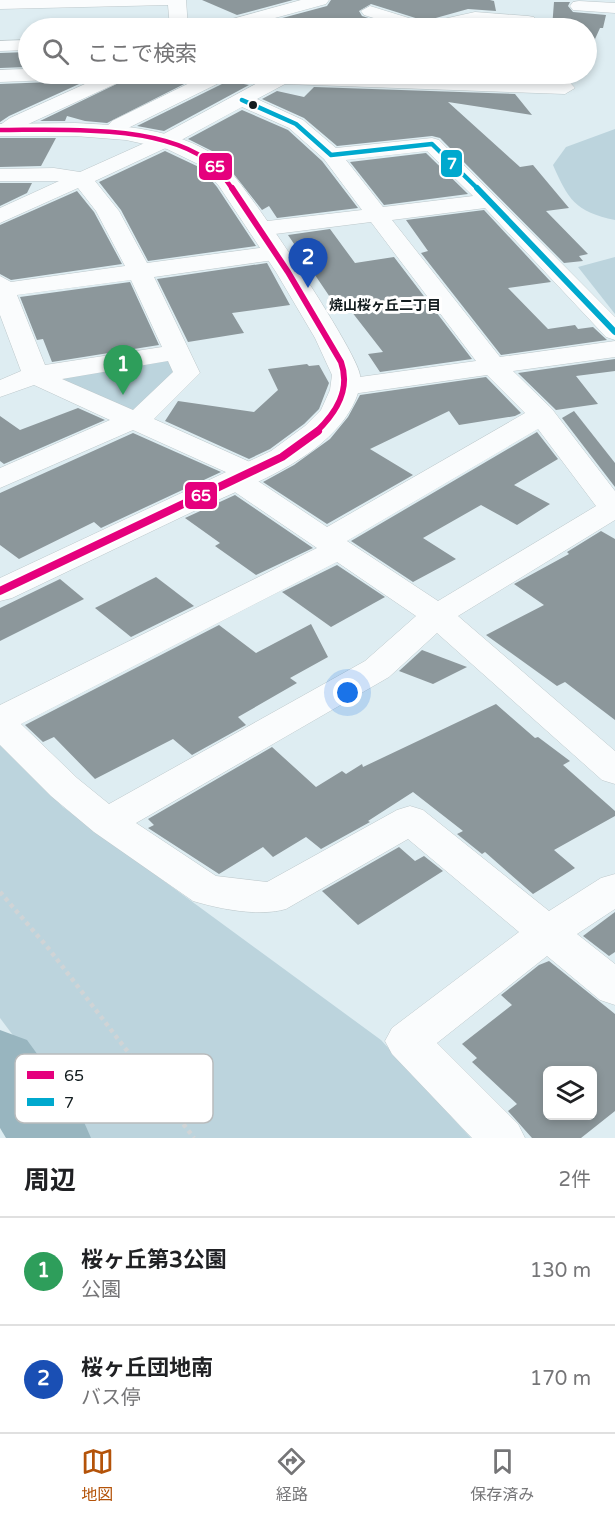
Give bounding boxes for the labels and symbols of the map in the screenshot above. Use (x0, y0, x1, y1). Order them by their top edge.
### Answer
unlabelled marker (247, 99, 259, 111)
line badge: 7 (440, 149, 463, 178)
line badge: 65 (198, 152, 233, 181)
text: 7 (447, 154, 457, 174)
text: 65 (205, 157, 225, 177)
pin: 2 (288, 238, 328, 288)
district label: 焼山桜ヶ丘二丁目 (329, 297, 441, 314)
pin: 1 (104, 346, 142, 395)
line badge: 65 (184, 481, 218, 510)
text: 65 (191, 486, 211, 506)
your location (333, 678, 362, 707)
legend (15, 1054, 213, 1123)
text: 65 (64, 1066, 84, 1086)
text: 7 (64, 1093, 74, 1113)

